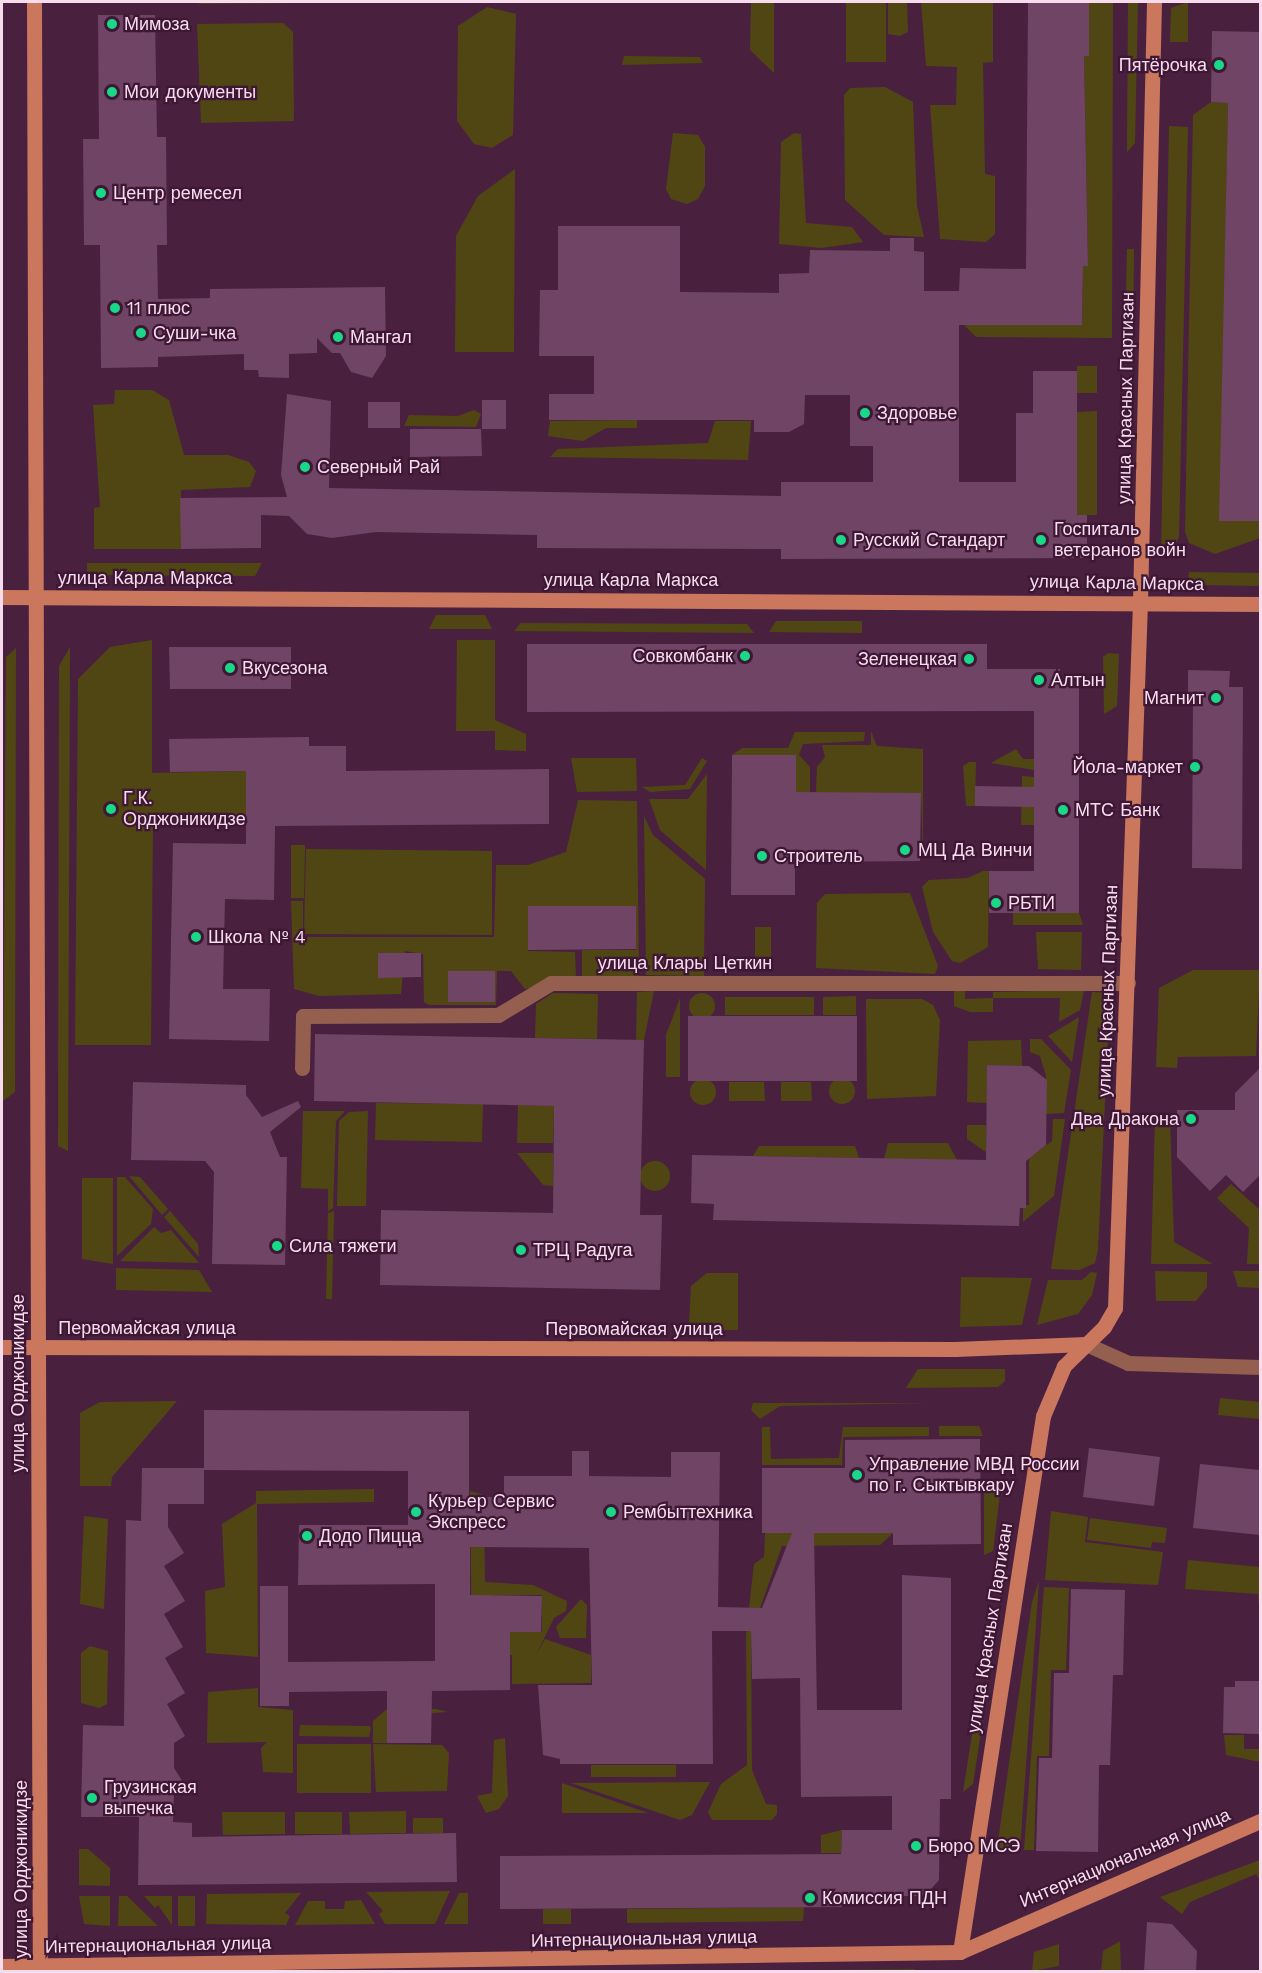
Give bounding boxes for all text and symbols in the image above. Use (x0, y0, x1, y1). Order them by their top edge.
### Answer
place label: Мимоза (124, 13, 189, 35)
marker: Мимоза (105, 17, 119, 31)
place label: Пятёрочка (1119, 54, 1207, 76)
marker: Пятёрочка (1212, 58, 1226, 72)
place label: Мои документы (124, 81, 256, 103)
marker: Мои документы (105, 85, 119, 99)
place label: Центр ремесел (113, 182, 242, 204)
marker: Центр ремесел (94, 186, 108, 200)
street label: улица Красных Партизан (1113, 292, 1139, 504)
place label: 11 плюс (127, 297, 190, 319)
marker: 11 плюс (108, 301, 122, 315)
place label: Суши-чка (153, 322, 236, 344)
marker: Суши-чка (134, 326, 148, 340)
place label: Мангал (350, 326, 412, 348)
marker: Мангал (331, 330, 345, 344)
place label: Здоровье (877, 402, 957, 424)
marker: Здоровье (858, 406, 872, 420)
place label: Северный Рай (317, 456, 440, 478)
marker: Северный Рай (298, 460, 312, 474)
place label: Госпиталь ветеранов войн (1054, 519, 1186, 562)
place label: Русский Стандарт (853, 529, 1005, 551)
marker: Госпиталь ветеранов войн (1032, 531, 1050, 549)
marker: Русский Стандарт (834, 533, 848, 547)
street label: улица Карла Маркса (58, 567, 232, 589)
street label: улица Карла Маркса (544, 569, 718, 591)
street label: улица Карла Маркса (1030, 571, 1204, 595)
place label: Совкомбанк (632, 645, 733, 667)
place label: Зеленецкая (858, 648, 957, 670)
marker: Совкомбанк (738, 649, 752, 663)
marker: Зеленецкая (962, 652, 976, 666)
place label: Вкусезона (242, 657, 328, 679)
marker: Вкусезона (223, 661, 237, 675)
place label: Алтын (1051, 669, 1105, 691)
marker: Алтын (1032, 673, 1046, 687)
place label: Магнит (1144, 687, 1204, 709)
marker: Магнит (1209, 691, 1223, 705)
place label: Йола-маркет (1073, 756, 1183, 778)
marker: Йола-маркет (1188, 760, 1202, 774)
place label: Г.К. Орджоникидзе (123, 788, 246, 830)
place label: МТС Банк (1075, 799, 1160, 821)
marker: Г.К. Орджоникидзе (104, 802, 118, 816)
marker: МТС Банк (1056, 803, 1070, 817)
place label: МЦ Да Винчи (918, 839, 1032, 861)
marker: МЦ Да Винчи (896, 841, 914, 859)
place label: Строитель (774, 845, 863, 867)
marker: Строитель (755, 849, 769, 863)
street label: улица Красных Партизан (1094, 885, 1122, 1097)
place label: РБТИ (1008, 892, 1055, 914)
marker: РБТИ (989, 896, 1003, 910)
place label: Школа № 4 (208, 926, 306, 948)
marker: Школа № 4 (189, 930, 203, 944)
street label: улица Клары Цеткин (598, 952, 772, 974)
place label: Два Дракона (1071, 1108, 1179, 1130)
marker: Два Дракона (1184, 1112, 1198, 1126)
place label: Сила тяжети (289, 1235, 396, 1257)
marker: Сила тяжети (270, 1239, 284, 1253)
place label: ТРЦ Радуга (533, 1239, 633, 1261)
marker: ТРЦ Радуга (514, 1243, 528, 1257)
street label: улица Орджоникидзе (7, 1294, 29, 1472)
street label: Первомайская улица (58, 1317, 236, 1339)
street label: Первомайская улица (545, 1318, 723, 1340)
place label: Управление МВД России по г. Сыктывкару (869, 1454, 1079, 1496)
marker: Управление МВД России по г. Сыктывкару (850, 1468, 864, 1482)
place label: Курьер Сервис Экспресс (428, 1491, 554, 1534)
place label: Рембыттехника (623, 1501, 753, 1523)
marker: Курьер Сервис Экспресс (409, 1505, 423, 1519)
marker: Рембыттехника (604, 1505, 618, 1519)
street label: улица Красных Партизан (963, 1522, 1017, 1734)
place label: Додо Пицца (319, 1525, 421, 1547)
marker: Додо Пицца (300, 1529, 314, 1543)
place label: Грузинская выпечка (104, 1777, 197, 1820)
street label: улица Орджоникидзе (10, 1780, 32, 1958)
marker: Грузинская выпечка (85, 1791, 99, 1805)
street label: Интернациональная улица (1017, 1804, 1233, 1912)
place label: Бюро МСЭ (928, 1835, 1020, 1857)
marker: Бюро МСЭ (909, 1839, 923, 1853)
place label: Комиссия ПДН (822, 1887, 947, 1909)
marker: Комиссия ПДН (803, 1891, 817, 1905)
street label: Интернациональная улица (531, 1926, 757, 1952)
street label: Интернациональная улица (45, 1932, 271, 1958)

